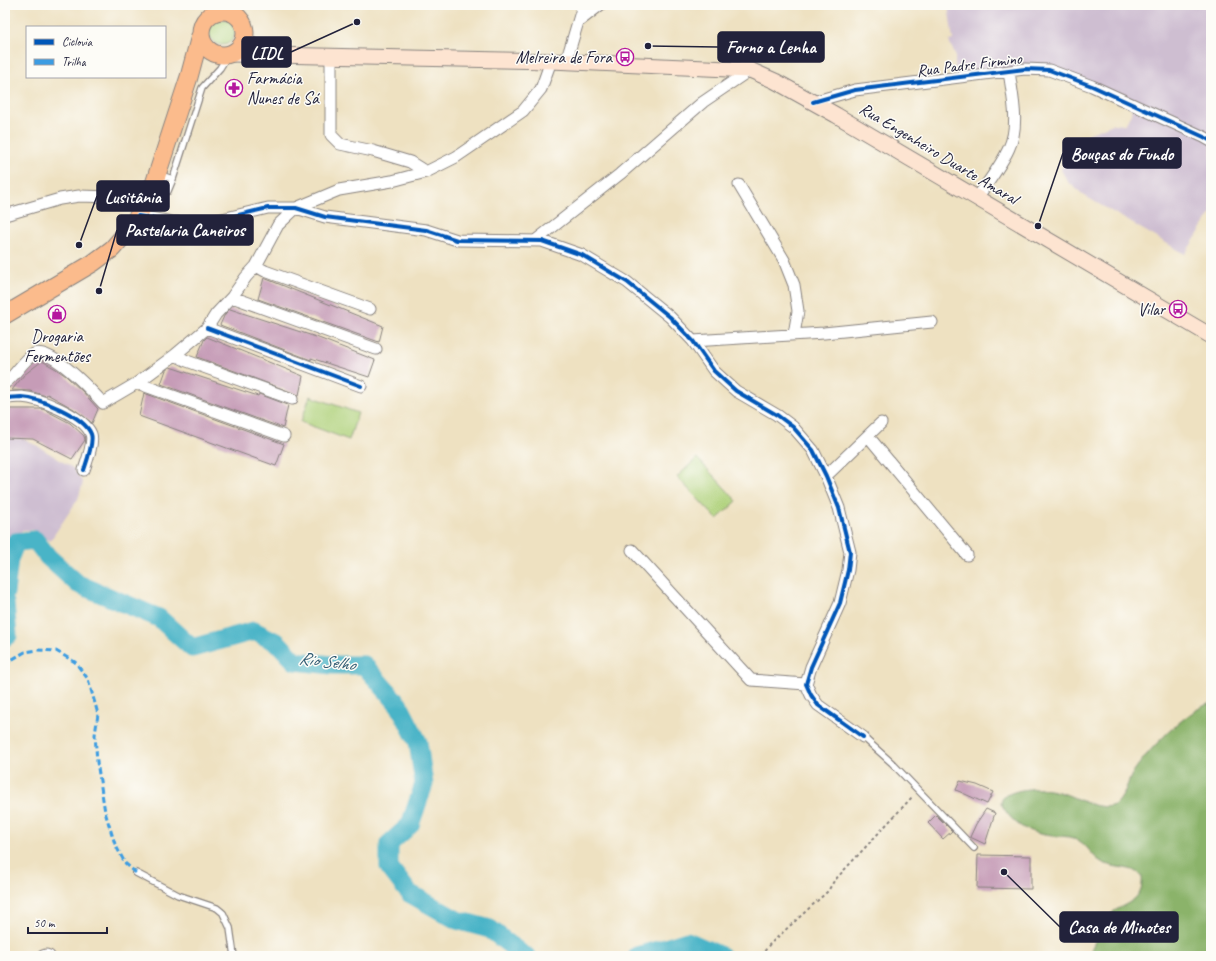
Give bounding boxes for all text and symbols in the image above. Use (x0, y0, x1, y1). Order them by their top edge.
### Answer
legend (26, 26, 166, 78)
callout: Forno a Lenha (718, 32, 824, 62)
text: Ciclovia (62, 34, 93, 50)
text: Forno a Lenha (726, 36, 817, 58)
callout: LIDL (242, 37, 291, 67)
text: LIDL (251, 42, 285, 64)
place label: Melreira de Fora (516, 47, 614, 68)
bus stop icon: Melreira de Fora (615, 47, 635, 67)
street label: Rua Padre Firmino (915, 47, 1024, 81)
text: Trilha (62, 54, 87, 70)
place label: Farmácia Nunes de Sá (247, 68, 320, 109)
pharmacy icon: Farmácia Nunes de Sá (224, 78, 244, 98)
street label: Rua Engenheiro Duarte Amaral (856, 98, 1024, 211)
callout: Bouças do Fundo (1063, 138, 1181, 168)
text: Bouças do Fundo (1071, 143, 1175, 165)
callout: Lusitânia (97, 181, 169, 211)
text: Lusitânia (105, 186, 163, 208)
callout: Pastelaria Caneiros (117, 215, 253, 245)
text: Pastelaria Caneiros (125, 219, 247, 241)
place label: Vilar (1138, 299, 1167, 320)
bus stop icon: Vilar (1168, 299, 1188, 319)
shop icon: Drogaria Fermentões (47, 304, 67, 324)
place label: Drogaria Fermentões (24, 326, 92, 367)
water label: Rio Selho (298, 647, 359, 676)
scale bar (28, 909, 107, 935)
callout: Casa de Minotes (1060, 912, 1178, 942)
text: 50 m (34, 915, 56, 931)
text: Casa de Minotes (1068, 916, 1172, 938)

